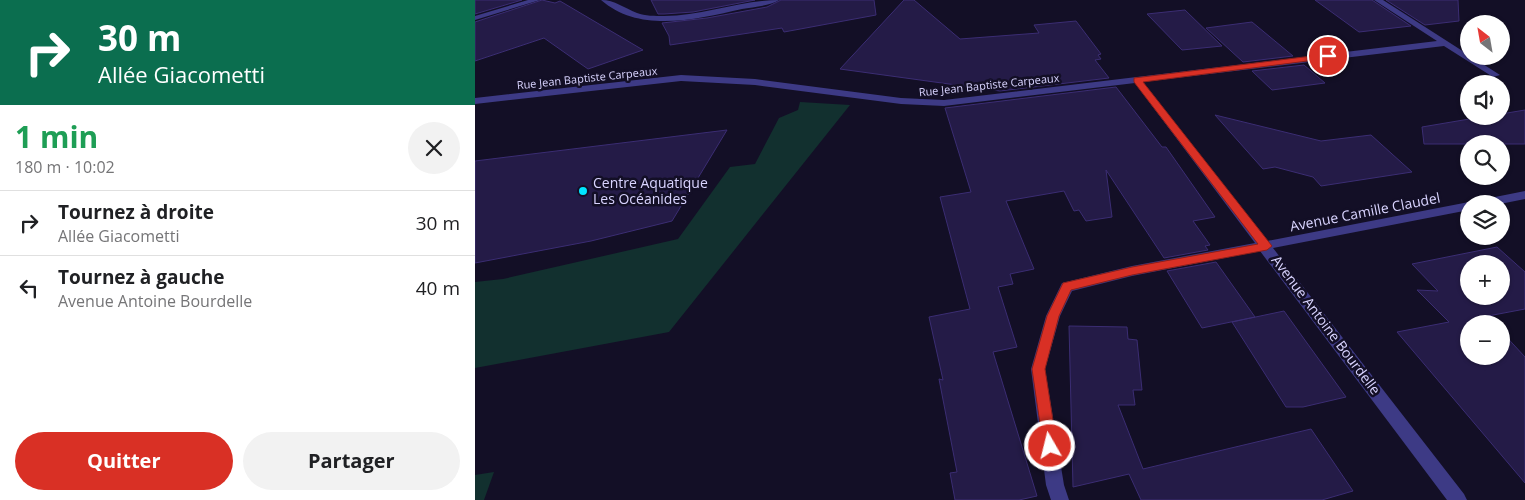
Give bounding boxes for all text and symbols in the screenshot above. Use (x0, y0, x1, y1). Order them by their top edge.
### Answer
text: 30 m (98, 14, 181, 61)
north arrow (1460, 15, 1510, 65)
map controls (1460, 15, 1510, 365)
icon: right (15, 20, 80, 85)
pin (1307, 35, 1349, 77)
icon: arrive (1314, 42, 1342, 70)
text: Allée Giacometti (98, 59, 265, 89)
street label: Rue Jean Baptiste Carpeaux (516, 63, 658, 92)
street label: Rue Jean Baptiste Carpeaux (918, 70, 1060, 99)
button: sound (1460, 75, 1510, 125)
text: 1 min (15, 116, 98, 157)
button: close (408, 122, 460, 174)
button: search (1460, 135, 1510, 185)
text: 180 m · 10:02 (15, 156, 115, 178)
place label: Centre Aquatique Les Océanides (593, 173, 708, 208)
marker: Centre Aquatique Les Océanides (577, 185, 589, 197)
street label: Avenue Camille Claudel (1288, 188, 1442, 235)
button: layers (1460, 195, 1510, 245)
text: Tournez à droite (58, 199, 214, 225)
icon: right (15, 209, 43, 237)
text: 30 m (416, 210, 460, 236)
text: Allée Giacometti (58, 225, 179, 247)
street label: Avenue Antoine Bourdelle (1268, 251, 1385, 398)
button: + (1460, 255, 1510, 305)
text: Tournez à gauche (58, 264, 224, 290)
icon: left (15, 274, 43, 302)
text: 40 m (416, 275, 460, 301)
text: Avenue Antoine Bourdelle (58, 290, 252, 312)
button: − (1460, 315, 1510, 365)
position arrow (1023, 419, 1075, 471)
button: Quitter (15, 432, 233, 490)
button: Partager (243, 432, 460, 490)

